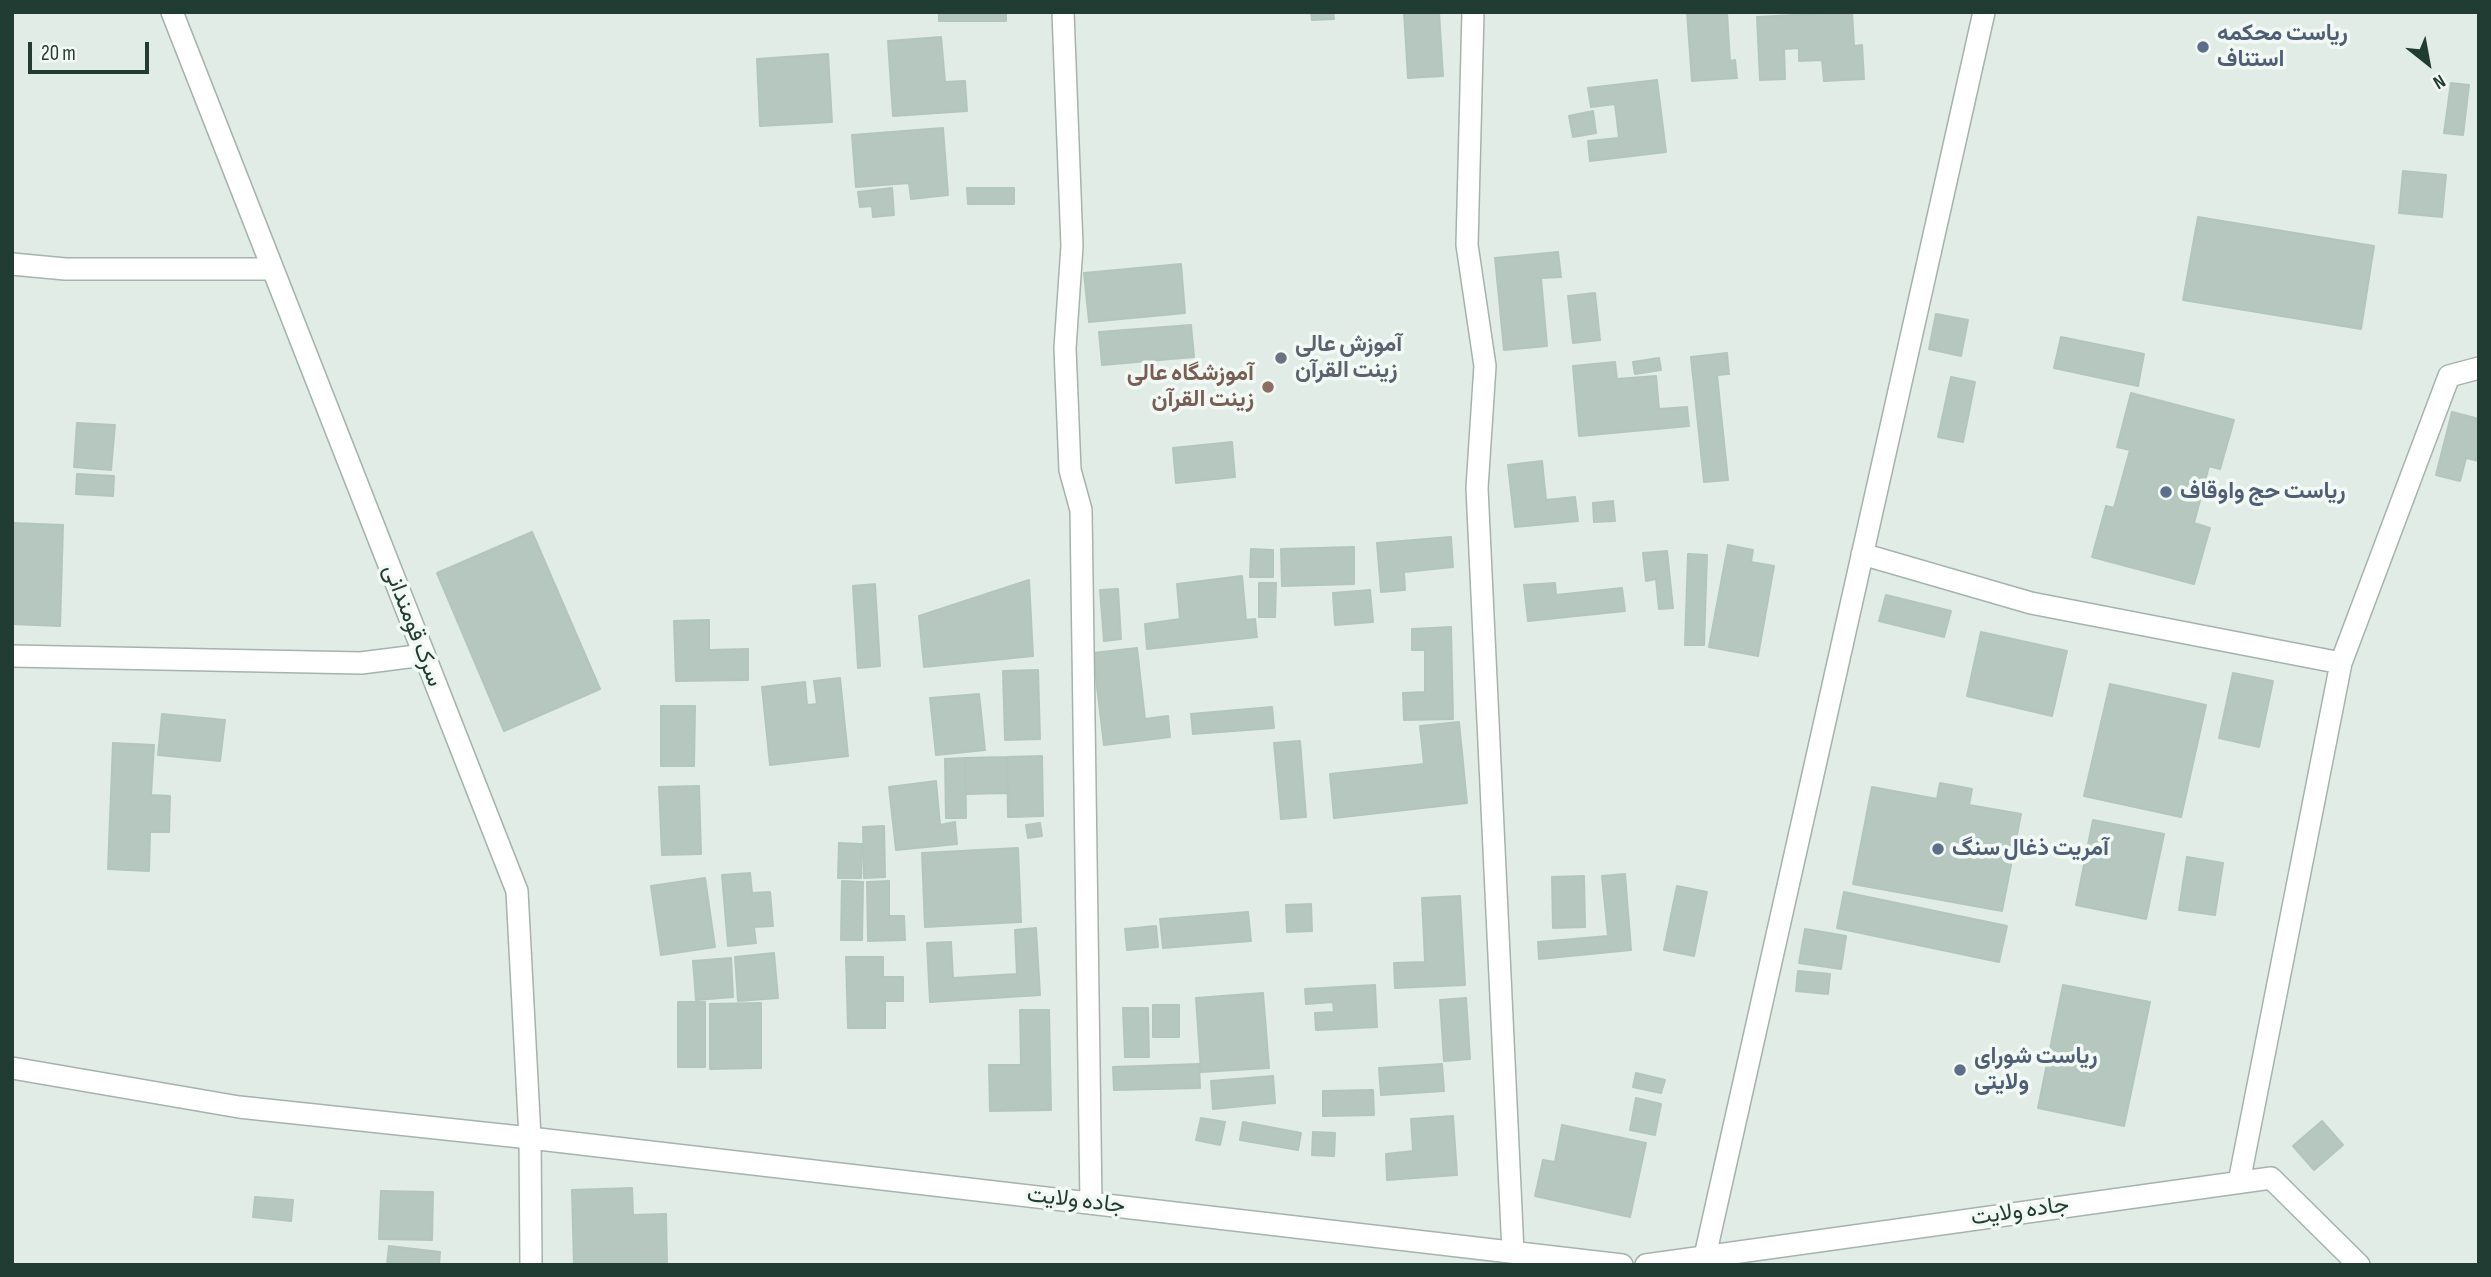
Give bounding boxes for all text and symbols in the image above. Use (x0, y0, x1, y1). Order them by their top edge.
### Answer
place label: ریاست محکمه استناف (2217, 20, 2348, 74)
scale bar (32, 28, 152, 72)
north arrow (2393, 28, 2463, 98)
marker: ریاست محکمه استناف (2195, 39, 2211, 55)
text: 20 m (41, 41, 76, 66)
text: N (2429, 69, 2449, 94)
place label: آموزش عالی زینت القرآن (1295, 331, 1402, 385)
marker: آموزش عالی زینت القرآن (1273, 350, 1289, 366)
place label: آموزشگاه عالی زینت القرآن (1127, 360, 1254, 414)
marker: آموزشگاه عالی زینت القرآن (1260, 379, 1276, 395)
place label: ریاست حج واوقاف (2180, 478, 2346, 506)
marker: ریاست حج واوقاف (2158, 484, 2174, 500)
street label: سرک قومندانی (376, 561, 448, 691)
place label: آمریت ذغال سنگ (1952, 835, 2109, 863)
marker: آمریت ذغال سنگ (1930, 841, 1946, 857)
place label: ریاست شورای ولایتی (1974, 1043, 2098, 1097)
marker: ریاست شورای ولایتی (1952, 1062, 1968, 1078)
street label: جاده ولایت (1025, 1181, 1127, 1221)
street label: جاده ولایت (1969, 1191, 2071, 1233)

